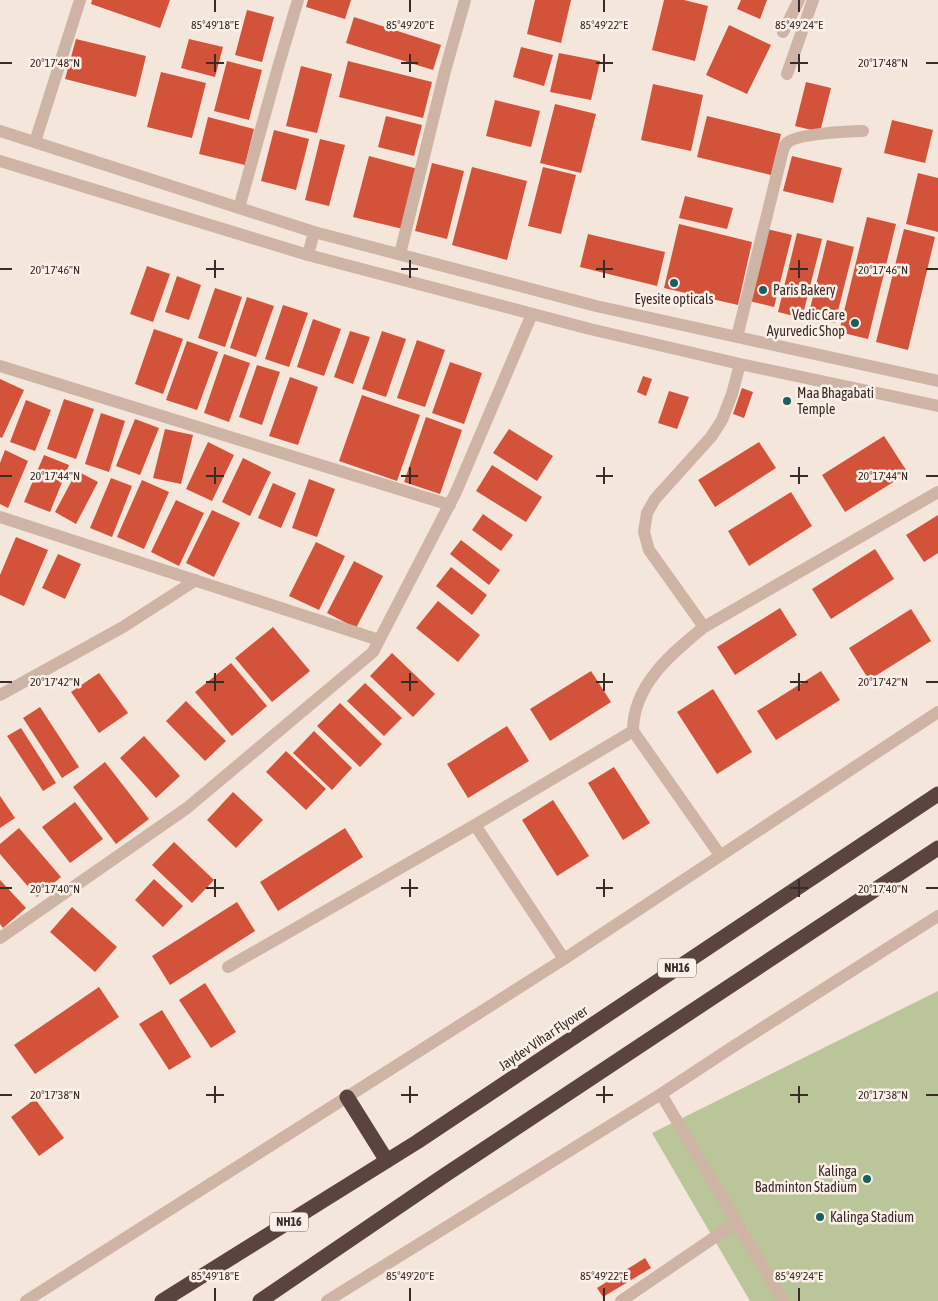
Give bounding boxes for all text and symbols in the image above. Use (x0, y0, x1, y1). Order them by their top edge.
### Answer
text: 85°49'18"E (191, 18, 239, 32)
text: 85°49'20"E (386, 18, 434, 32)
text: 85°49'22"E (580, 18, 628, 32)
text: 85°49'24"E (775, 18, 823, 32)
text: 20°17'48"N (30, 56, 80, 70)
text: 20°17'48"N (858, 56, 908, 70)
text: 20°17'46"N (30, 263, 80, 277)
text: 20°17'46"N (858, 263, 908, 277)
marker: Eyesite opticals (668, 277, 680, 289)
place label: Paris Bakery (773, 282, 836, 298)
marker: Paris Bakery (757, 284, 769, 296)
place label: Eyesite opticals (634, 291, 714, 307)
place label: Vedic Care Ayurvedic Shop (767, 307, 845, 339)
marker: Vedic Care Ayurvedic Shop (849, 317, 861, 329)
place label: Maa Bhagabati Temple (797, 385, 874, 417)
marker: Maa Bhagabati Temple (781, 395, 793, 407)
text: 20°17'44"N (30, 469, 80, 483)
text: 20°17'44"N (858, 469, 908, 483)
text: 20°17'42"N (30, 675, 80, 689)
text: 20°17'42"N (858, 675, 908, 689)
text: 20°17'40"N (30, 882, 80, 896)
text: 20°17'40"N (858, 882, 908, 896)
road number: NH16 (658, 958, 696, 978)
street label: Jaydev Vihar Flyover (495, 1002, 591, 1074)
text: 20°17'38"N (30, 1088, 80, 1102)
text: 20°17'38"N (858, 1088, 908, 1102)
place label: Kalinga Badminton Stadium (755, 1163, 857, 1195)
marker: Kalinga Badminton Stadium (861, 1173, 873, 1185)
place label: Kalinga Stadium (830, 1209, 914, 1225)
marker: Kalinga Stadium (814, 1211, 826, 1223)
road number: NH16 (270, 1212, 308, 1232)
text: 85°49'18"E (191, 1269, 239, 1283)
text: 85°49'20"E (386, 1269, 434, 1283)
text: 85°49'22"E (580, 1269, 628, 1283)
text: 85°49'24"E (775, 1269, 823, 1283)

